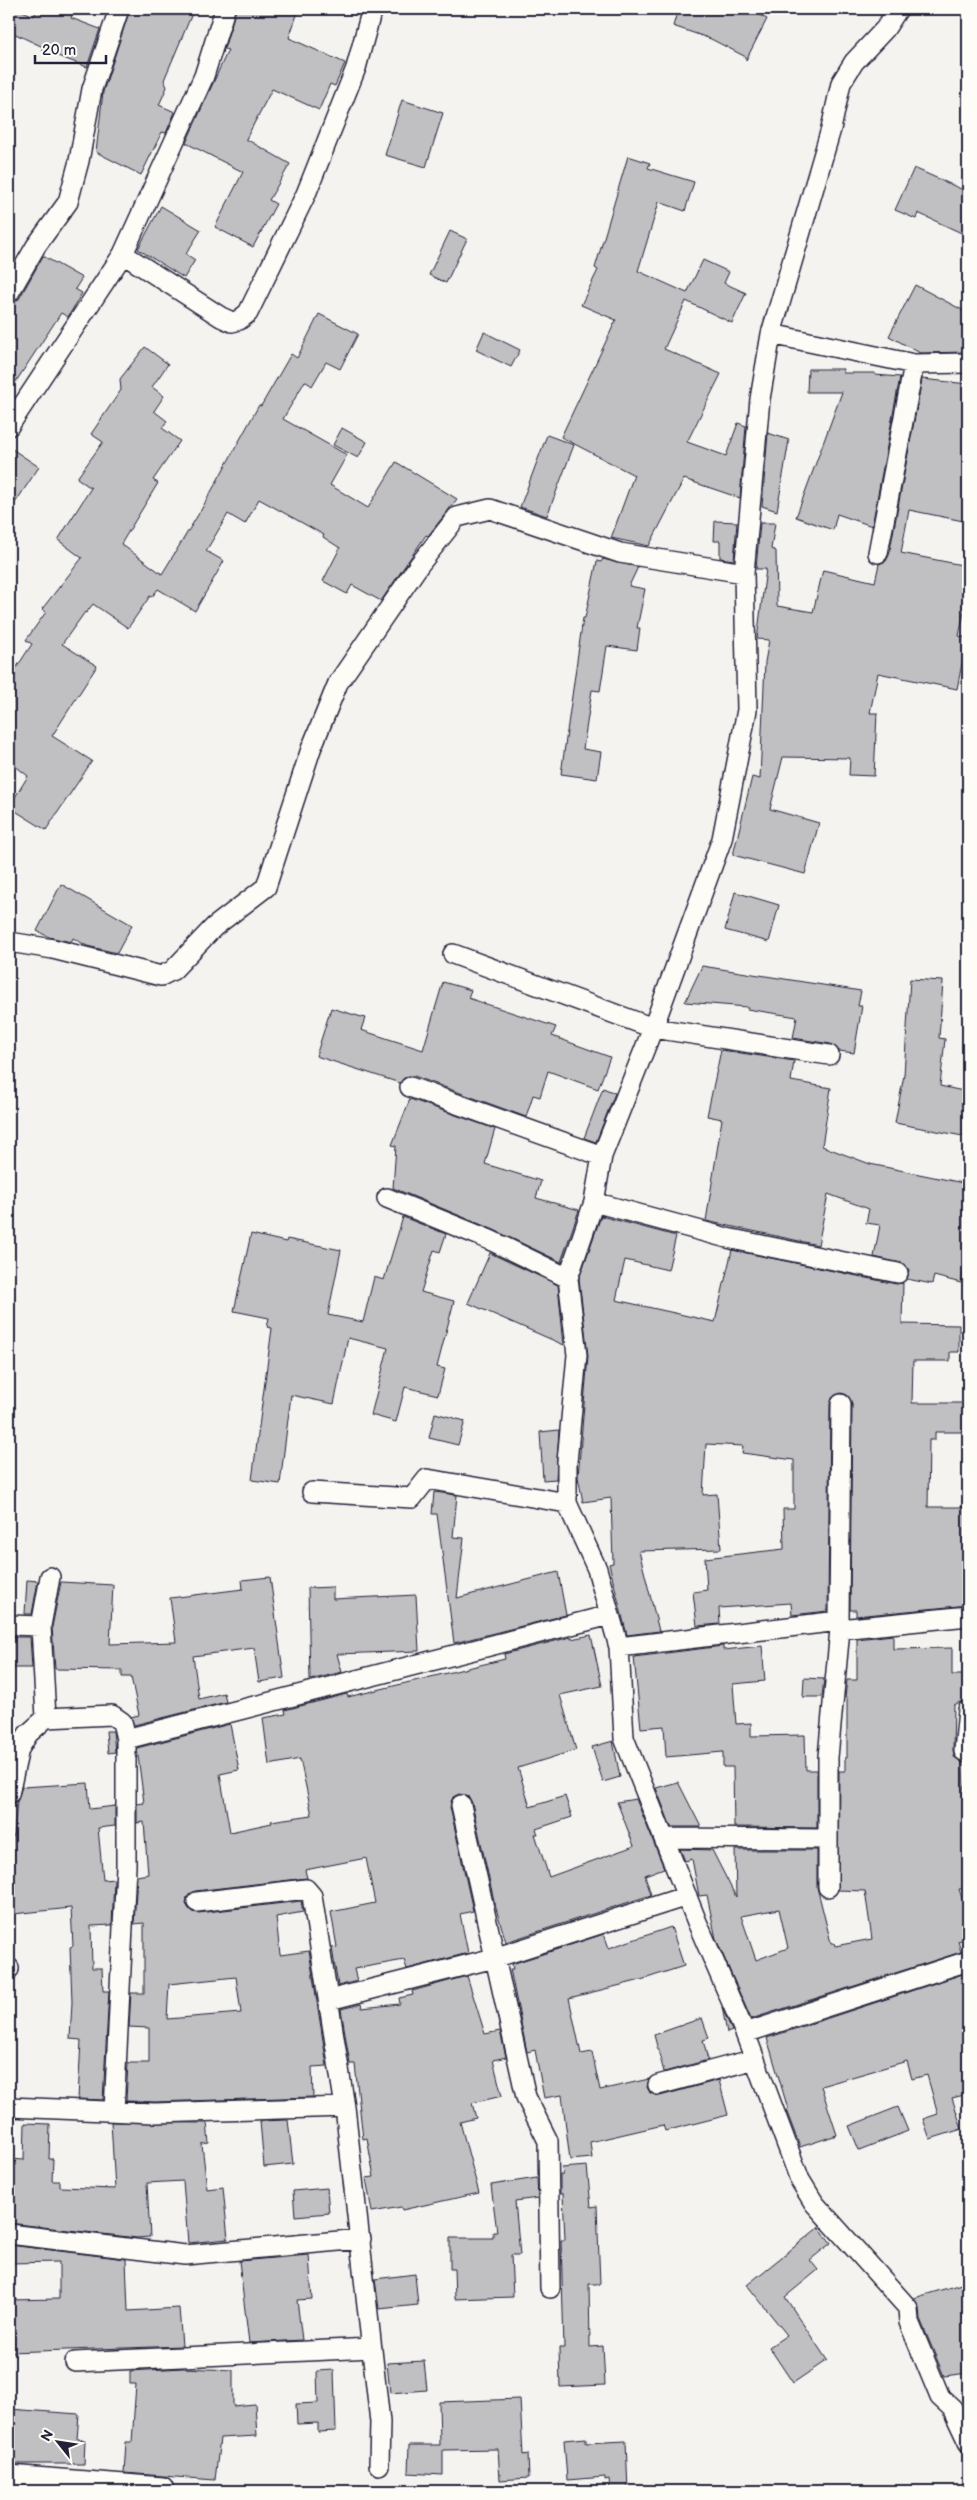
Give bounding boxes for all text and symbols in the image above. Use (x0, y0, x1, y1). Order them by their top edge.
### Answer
scale bar (35, 32, 106, 64)
text: 20 m (42, 41, 76, 60)
north arrow (32, 2418, 82, 2468)
text: N (37, 2427, 57, 2445)

